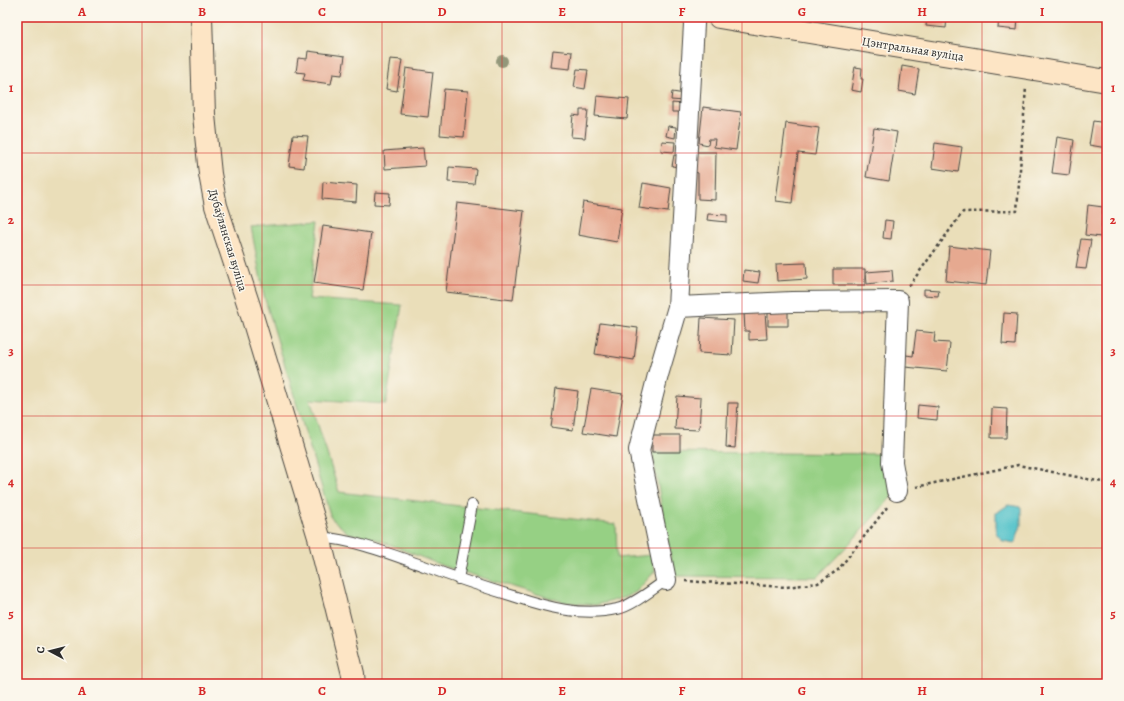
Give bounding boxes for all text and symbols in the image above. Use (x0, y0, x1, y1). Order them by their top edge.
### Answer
text: A (77, 3, 87, 20)
text: B (198, 3, 206, 20)
text: C (318, 3, 326, 20)
text: D (437, 3, 447, 20)
text: E (558, 3, 566, 20)
text: F (679, 3, 686, 20)
text: G (798, 3, 806, 20)
text: H (917, 3, 927, 20)
text: I (1040, 3, 1045, 20)
street label: Цэнтральная вуліца (861, 33, 965, 65)
text: 1 (9, 79, 14, 96)
text: 1 (1111, 79, 1116, 96)
street label: Дубаўлянская вуліца (205, 187, 251, 294)
text: 2 (8, 211, 15, 228)
text: 2 (1110, 211, 1117, 228)
text: 3 (8, 342, 14, 359)
text: 3 (1110, 342, 1116, 359)
text: 4 (8, 473, 14, 490)
text: 4 (1110, 473, 1116, 490)
text: 5 (8, 605, 14, 622)
text: 5 (1110, 605, 1116, 622)
north arrow (30, 631, 70, 671)
text: С (33, 645, 48, 654)
text: A (77, 682, 87, 699)
text: B (198, 682, 206, 699)
text: C (318, 682, 326, 699)
text: D (437, 682, 447, 699)
text: E (558, 682, 566, 699)
text: F (679, 682, 686, 699)
text: G (798, 682, 806, 699)
text: H (917, 682, 927, 699)
text: I (1040, 682, 1045, 699)

